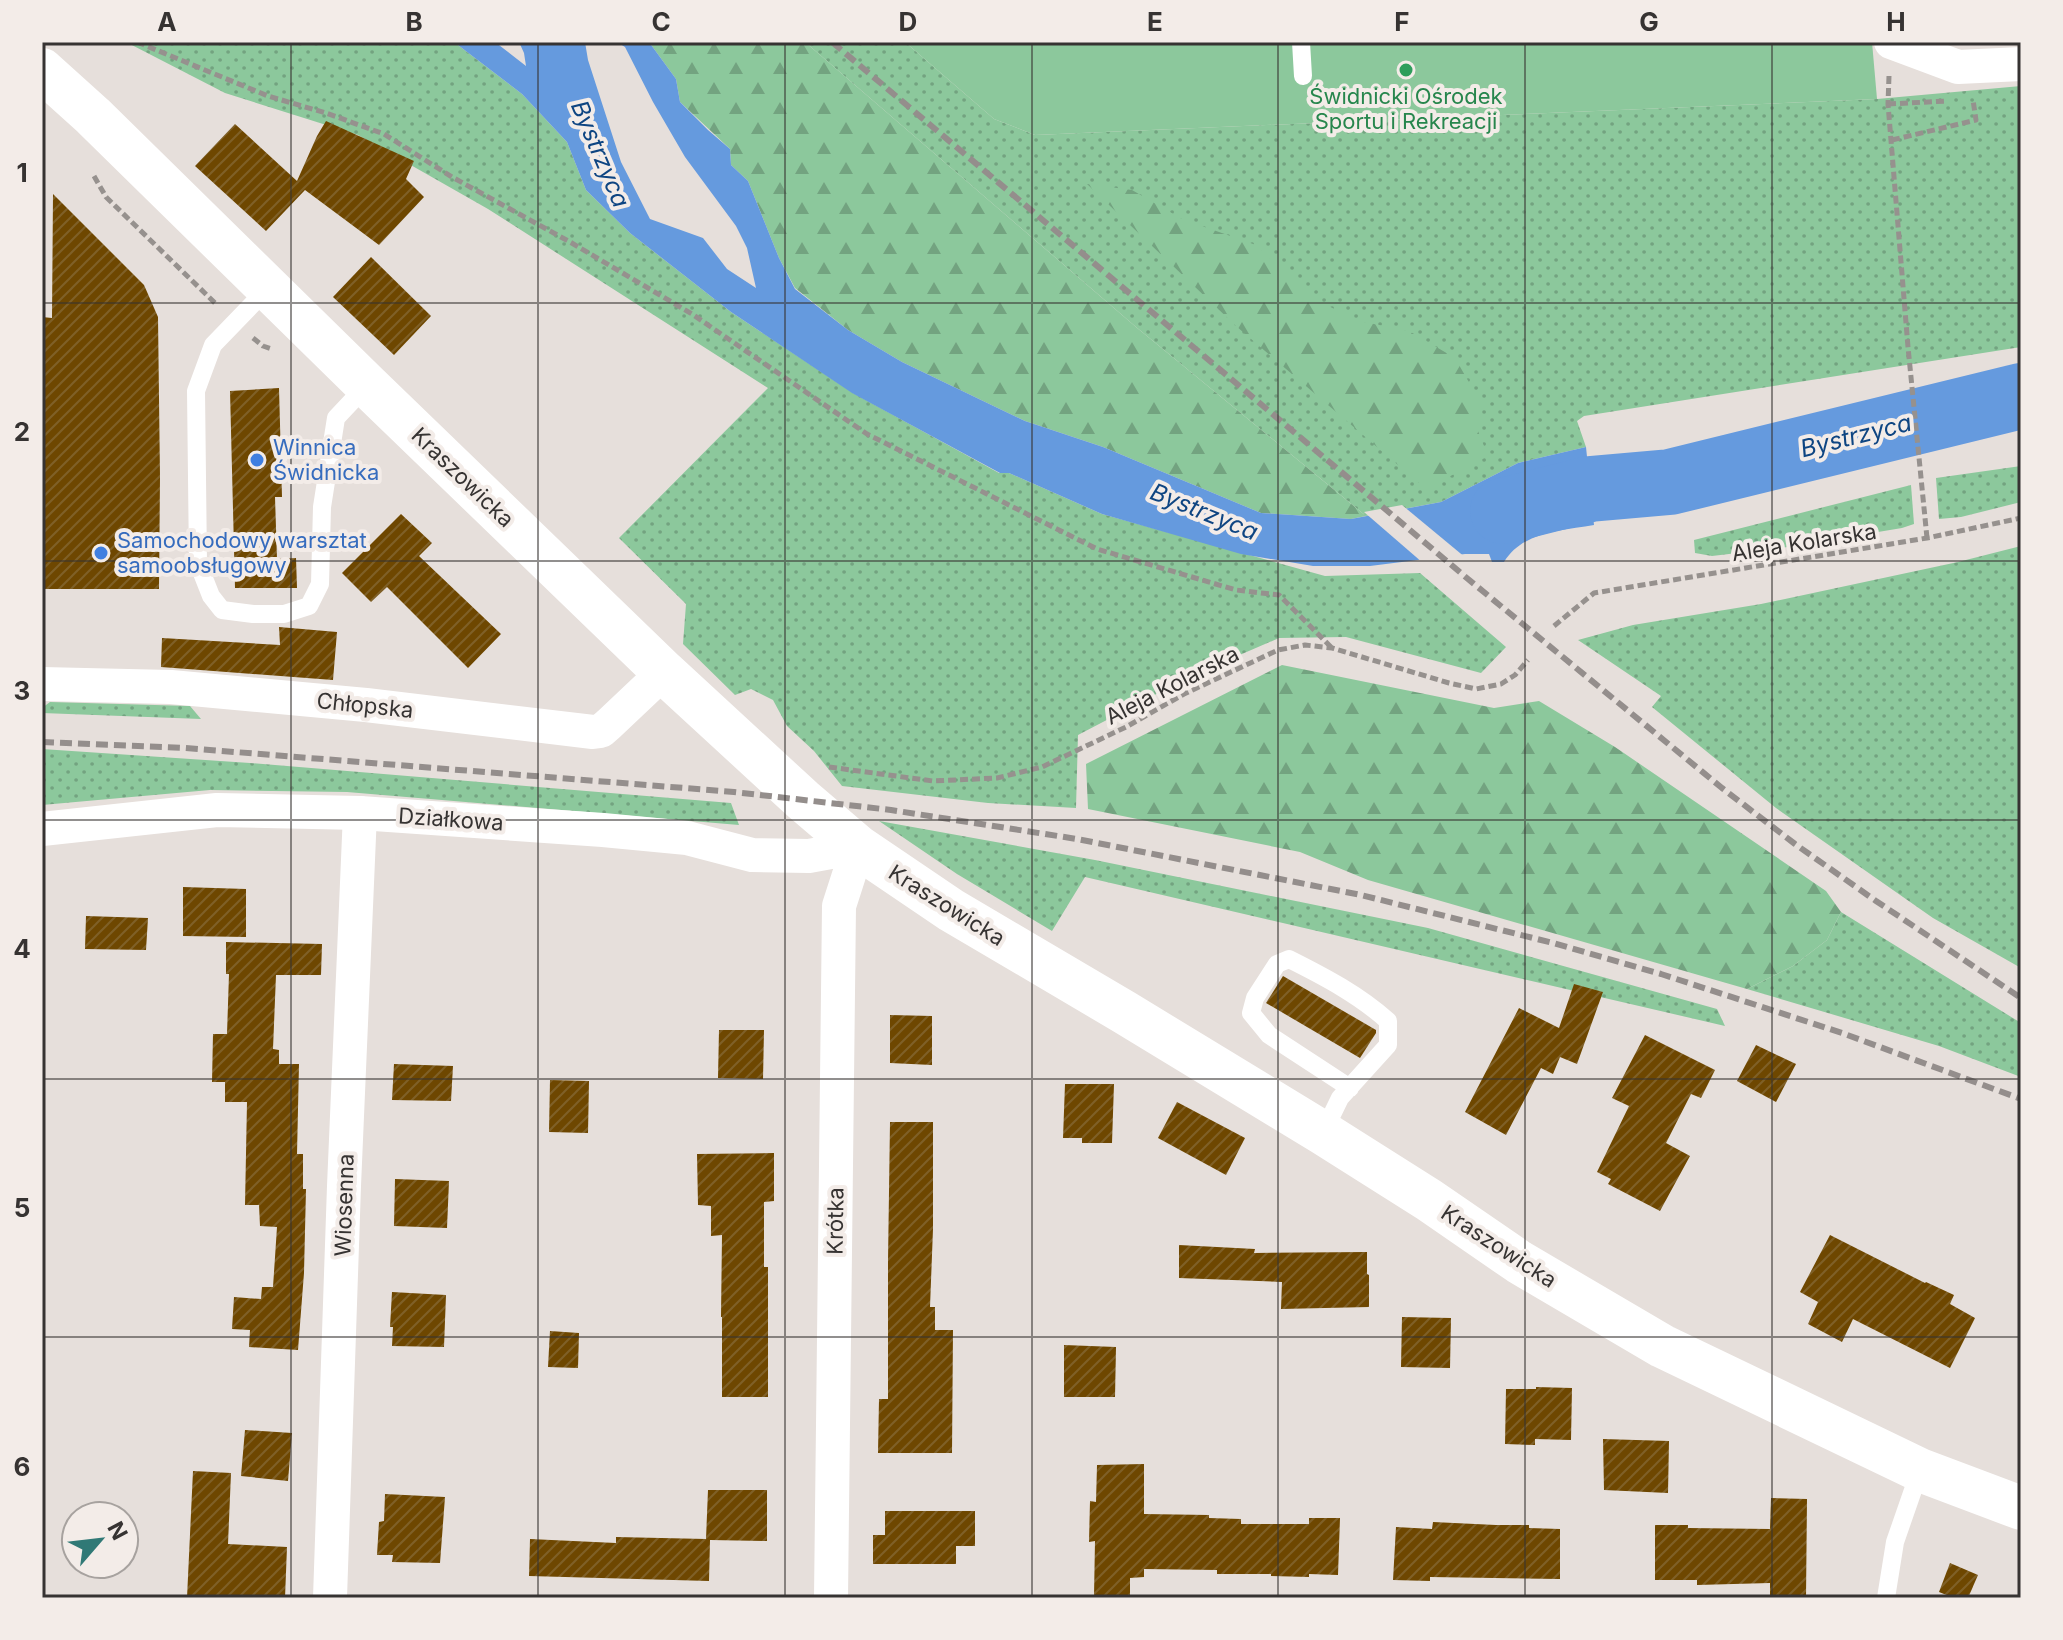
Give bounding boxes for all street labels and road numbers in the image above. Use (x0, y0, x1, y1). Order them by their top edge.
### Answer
street label: Kraszowicka (406, 422, 520, 532)
street label: Aleja Kolarska (1730, 518, 1878, 566)
street label: Aleja Kolarska (1101, 640, 1243, 730)
street label: Chłopska (315, 687, 415, 723)
street label: Działkowa (397, 802, 505, 836)
street label: Kraszowicka (884, 859, 1010, 951)
street label: Wiosenna (329, 1153, 359, 1257)
street label: Krótka (821, 1187, 849, 1255)
street label: Kraszowicka (1437, 1199, 1561, 1293)

